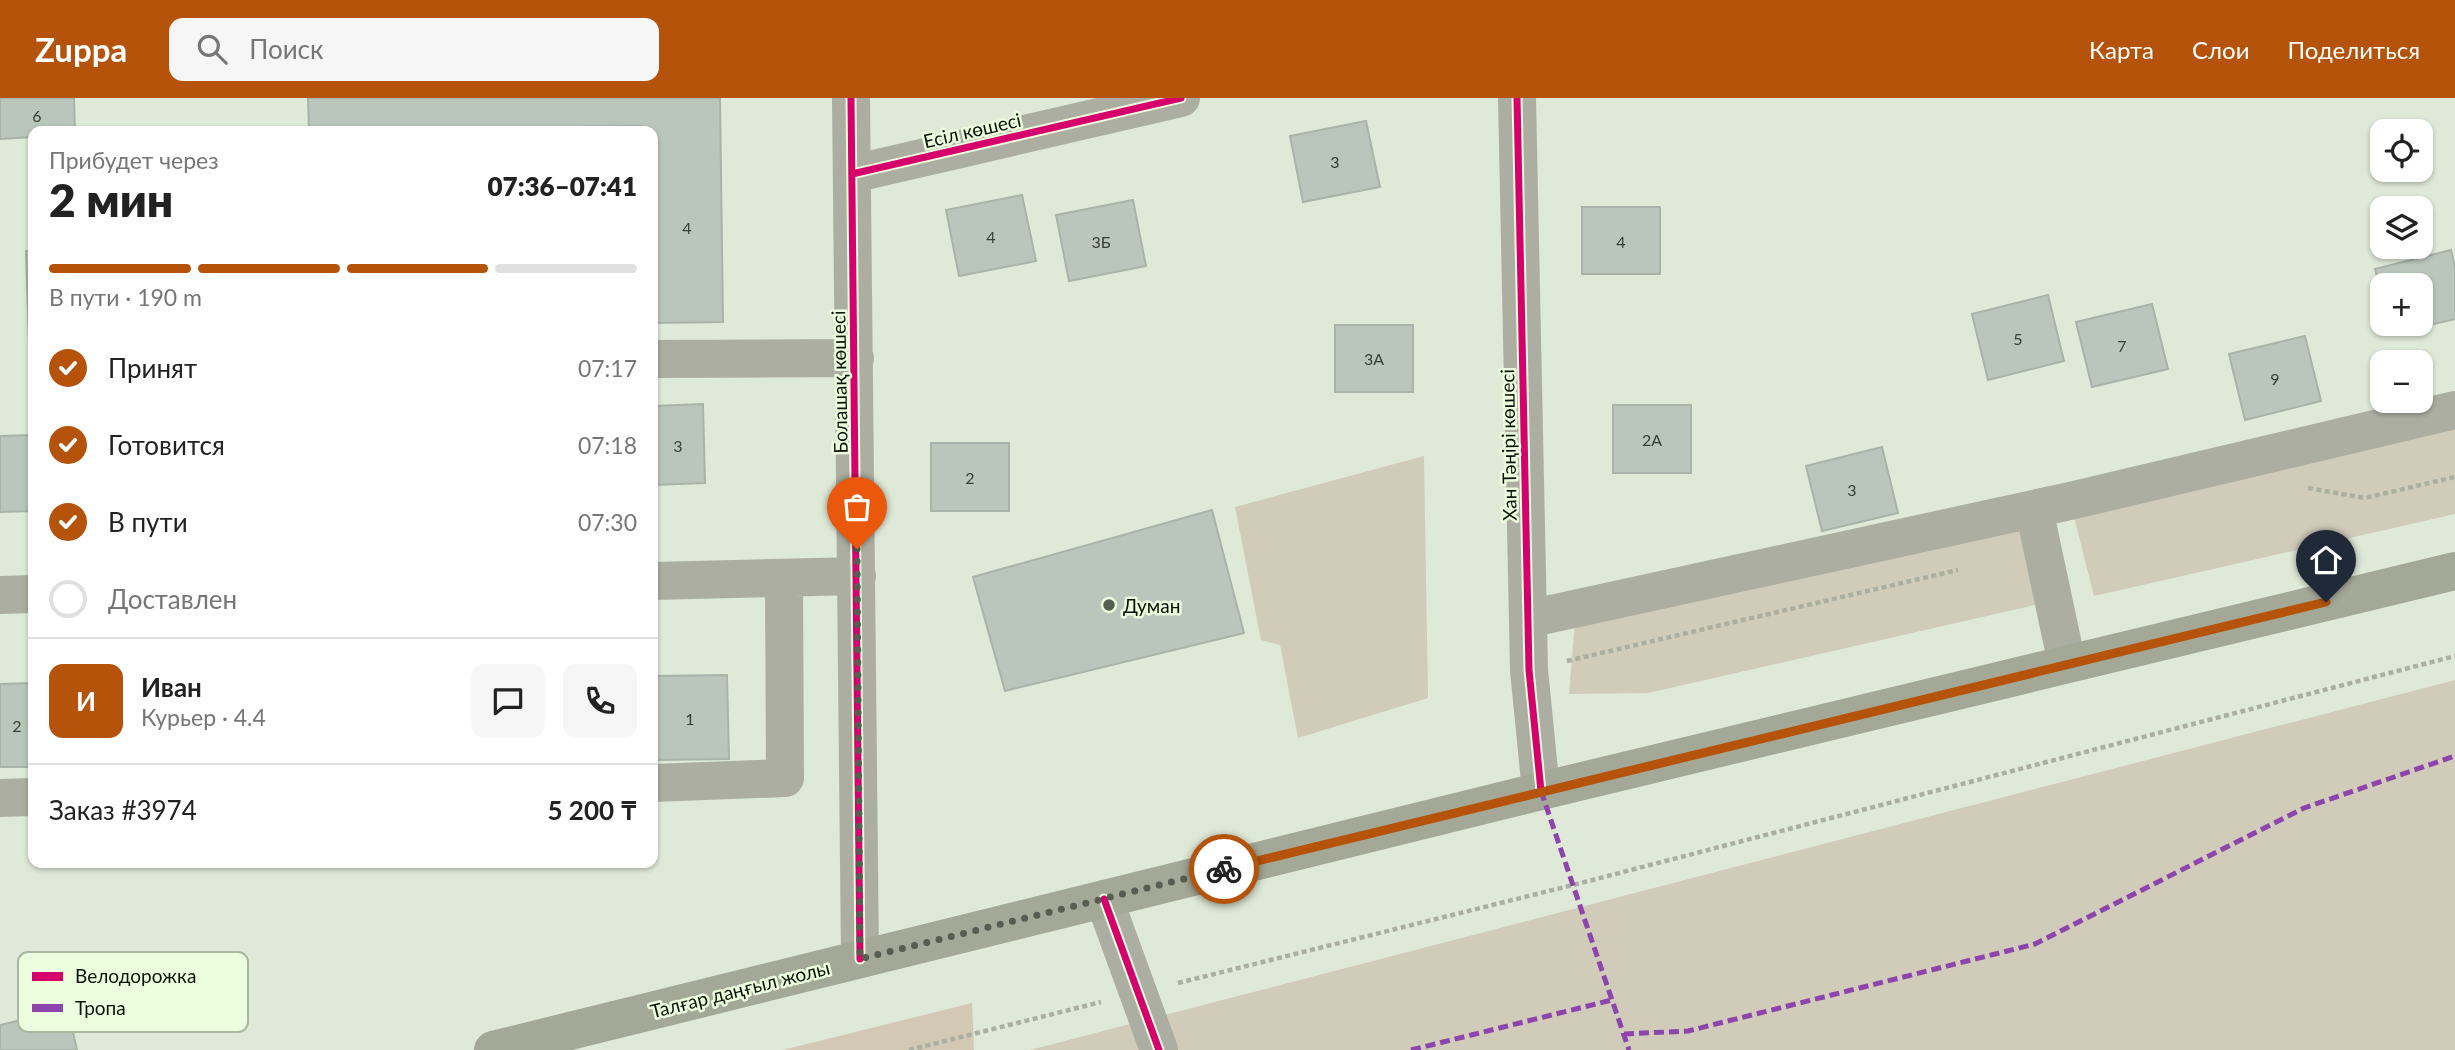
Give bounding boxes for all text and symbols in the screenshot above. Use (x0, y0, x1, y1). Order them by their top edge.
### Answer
search box (169, 18, 659, 81)
text: Zuppa (35, 29, 127, 69)
icon: search (193, 30, 231, 68)
text: Поиск (249, 33, 323, 65)
text: Карта (2089, 35, 2154, 64)
text: Слои (2192, 35, 2249, 64)
text: Поделиться (2287, 35, 2420, 64)
house number: 6 (32, 106, 42, 125)
street label: Есіл көшесі (921, 108, 1023, 152)
map controls (2370, 119, 2433, 413)
button: locate (2370, 119, 2433, 182)
text: Прибудет через (49, 146, 219, 174)
house number: 3 (1330, 152, 1340, 171)
text: 07:36–07:41 (487, 170, 637, 202)
text: 2 мин (49, 172, 173, 227)
button: layers (2370, 196, 2433, 259)
house number: 4 (682, 218, 692, 237)
house number: 4 (986, 227, 996, 246)
house number: 3Б (1091, 232, 1111, 251)
house number: 4 (1616, 232, 1626, 251)
button: + (2370, 273, 2433, 336)
text: В пути · 190 m (49, 283, 202, 311)
street label: Болашақ көшесі (826, 310, 852, 454)
house number: 5 (2013, 329, 2023, 348)
house number: 7 (2117, 336, 2127, 355)
icon: check (49, 349, 87, 387)
house number: 3А (1364, 349, 1384, 368)
button: − (2370, 350, 2433, 413)
text: Принят (108, 352, 197, 384)
text: 07:17 (578, 354, 637, 382)
street label: Хан Тәңірі көшесі (1495, 369, 1521, 521)
house number: 9 (2270, 369, 2280, 388)
icon: check (49, 426, 87, 464)
text: Готовится (108, 429, 225, 461)
house number: 2А (1642, 430, 1662, 449)
text: 07:18 (578, 431, 637, 459)
house number: 3 (673, 436, 683, 455)
house number: 2 (965, 468, 975, 487)
pin (827, 477, 887, 549)
house number: 3 (1847, 480, 1857, 499)
icon: bag (838, 488, 876, 526)
icon: check (49, 503, 87, 541)
text: В пути (108, 506, 188, 538)
text: 07:30 (578, 508, 637, 536)
pin (2296, 530, 2356, 602)
icon: home (2307, 541, 2345, 579)
text: Доставлен (108, 583, 237, 615)
place label: Думан (1123, 594, 1180, 617)
marker: Думан (1101, 597, 1117, 613)
button: chat (471, 664, 545, 738)
button: phone (563, 664, 637, 738)
text: Иван (141, 671, 202, 703)
text: И (76, 685, 96, 717)
text: Курьер · 4.4 (141, 703, 266, 731)
house number: 1 (685, 709, 695, 728)
house number: 2 (12, 716, 22, 735)
text: Заказ #3974 (49, 794, 197, 826)
text: 5 200 ₸ (547, 794, 637, 826)
courier (1189, 834, 1259, 904)
icon: bike (1205, 850, 1243, 888)
legend (18, 952, 248, 1032)
street label: Талғар даңғыл жолы (648, 956, 832, 1022)
text: Велодорожка (75, 964, 196, 987)
text: Тропа (75, 996, 126, 1019)

